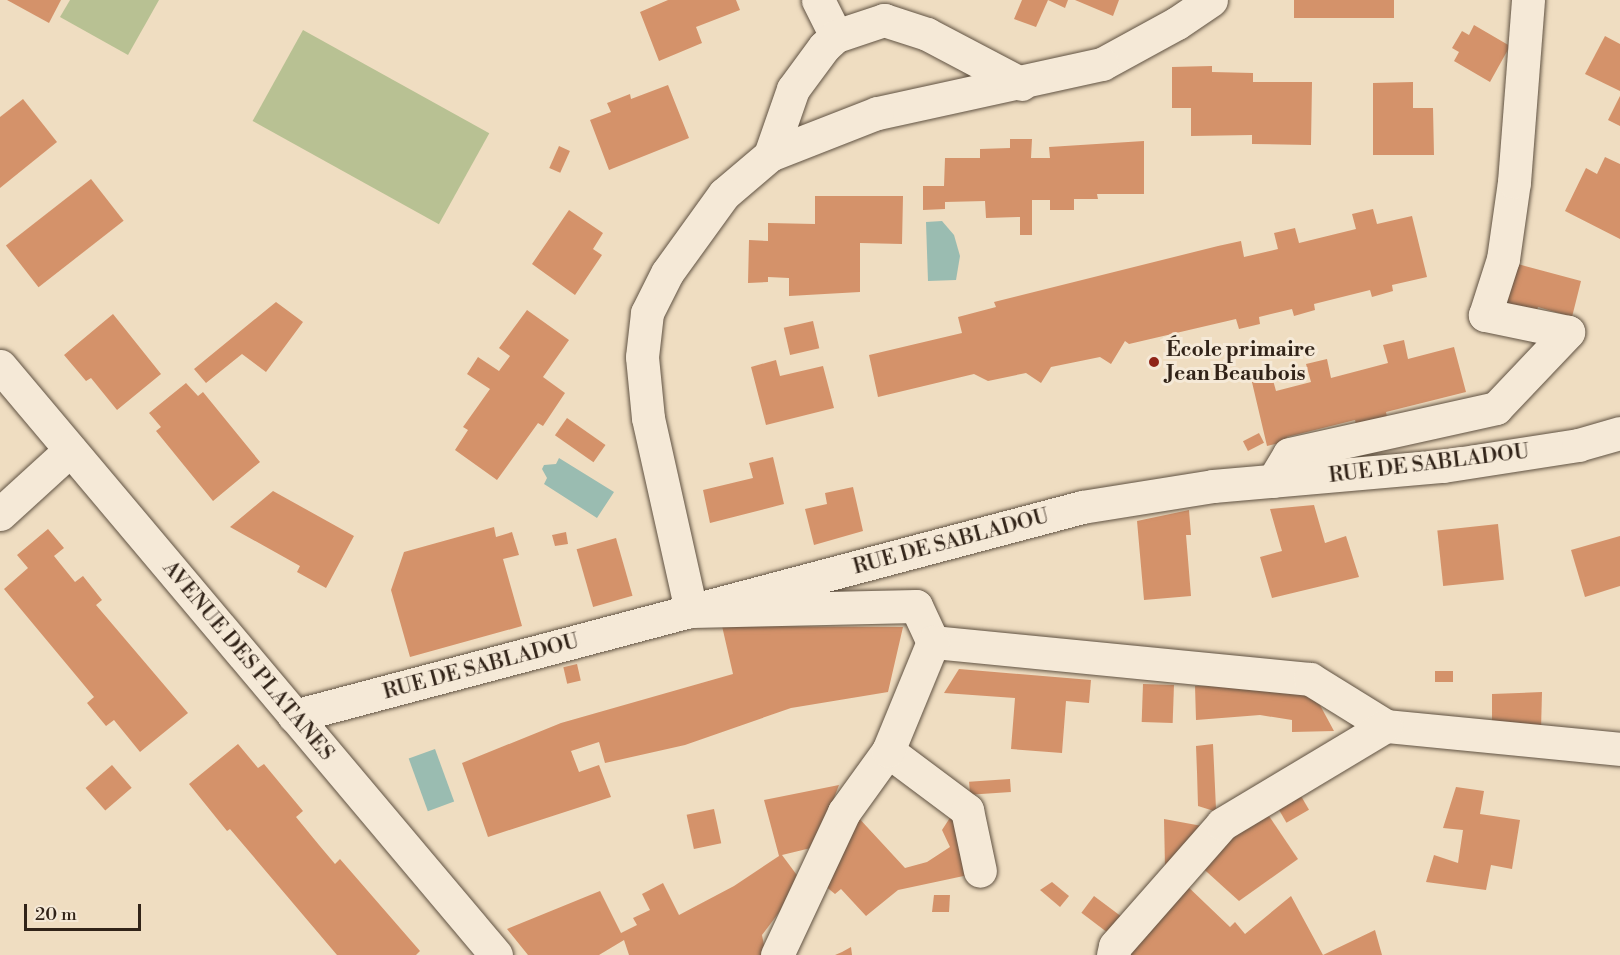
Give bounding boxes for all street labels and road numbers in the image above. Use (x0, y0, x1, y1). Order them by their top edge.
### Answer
street label: RUE DE SABLADOU (1327, 439, 1531, 489)
street label: RUE DE SABLADOU (850, 504, 1052, 580)
street label: AVENUE DES PLATANES (157, 556, 339, 766)
street label: RUE DE SABLADOU (380, 629, 582, 705)

